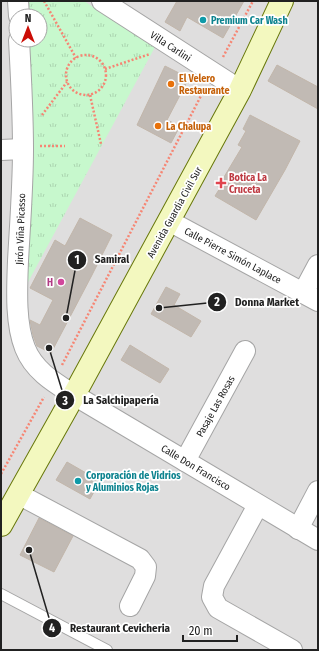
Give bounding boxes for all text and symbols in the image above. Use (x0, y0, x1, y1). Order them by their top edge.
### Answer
north arrow (8, 8, 48, 48)
text: N (25, 12, 31, 25)
marker: Premium Car Wash (198, 15, 208, 25)
place label: Premium Car Wash (211, 15, 288, 27)
street label: Villa Carlini (148, 29, 193, 65)
place label: El Velero Restaurante (179, 73, 230, 97)
marker: El Velero Restaurante (166, 79, 176, 89)
marker: La Chalupa (153, 121, 163, 131)
place label: La Chalupa (166, 121, 211, 133)
street label: Avenida Guardia Civil Sur (145, 164, 205, 260)
place label: Botica La Cruceta (229, 172, 267, 196)
marker: Botica La Cruceta (216, 178, 226, 188)
street label: Jirón Viña Picasso (14, 193, 28, 265)
street label: Calle Pierre Simón Laplace (182, 225, 283, 287)
callout: Samiral (67, 248, 138, 271)
text: 1 (74, 253, 80, 267)
text: Samiral (95, 253, 130, 266)
place label: H (47, 277, 53, 289)
marker: H (56, 277, 66, 287)
callout: Donna Market (207, 291, 307, 314)
text: 2 (213, 295, 220, 309)
text: Donna Market (235, 296, 299, 309)
street label: Pasaje Las Rosas (194, 374, 238, 439)
callout: La Salchipapería (55, 389, 167, 412)
text: 3 (61, 394, 68, 408)
text: La Salchipapería (83, 394, 159, 407)
street label: Calle Don Francisco (159, 442, 232, 493)
place label: Corporación de Vidrios y Aluminios Rojas (85, 469, 181, 494)
marker: Corporación de Vidrios y Aluminios Rojas (73, 476, 83, 486)
callout: Restaurant Cevicheria (42, 616, 178, 639)
scale bar (183, 617, 237, 643)
text: 4 (49, 621, 55, 635)
text: Restaurant Cevicheria (70, 622, 171, 635)
text: 20 m (189, 624, 213, 638)

